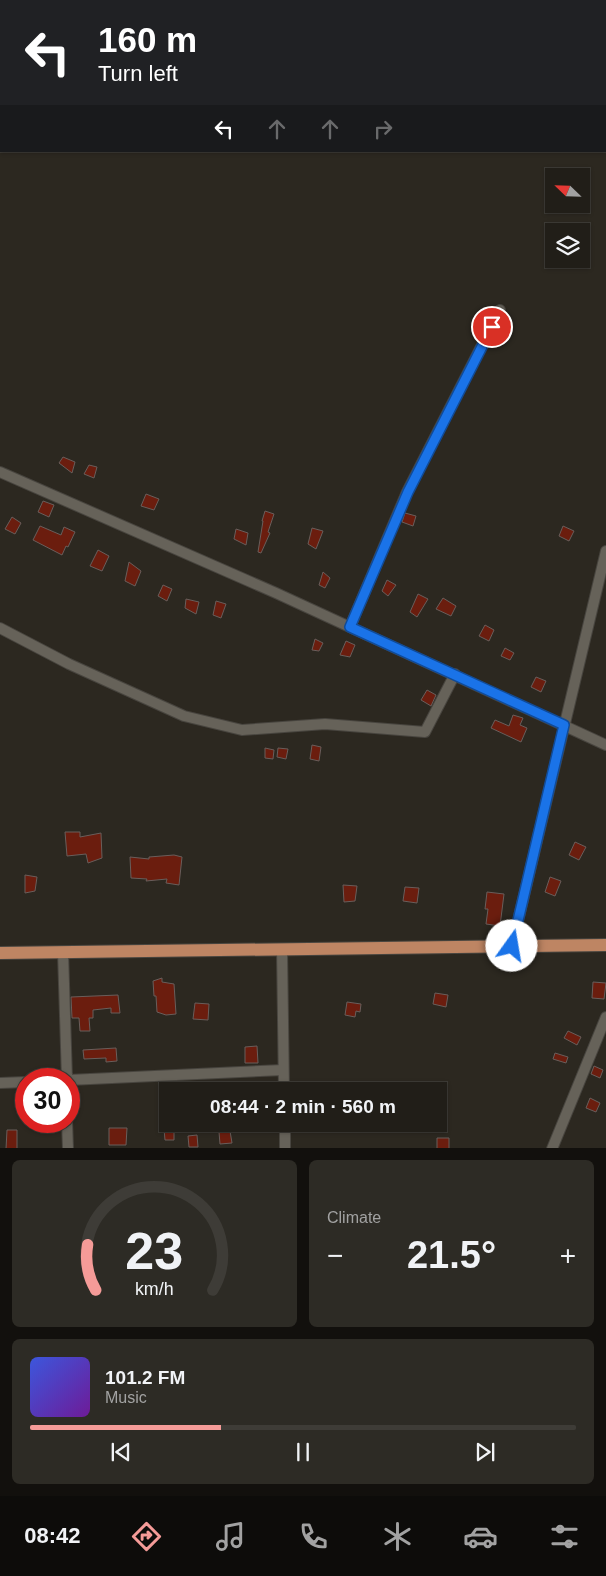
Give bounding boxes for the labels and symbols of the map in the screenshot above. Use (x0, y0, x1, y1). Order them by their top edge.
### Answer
north arrow (545, 168, 590, 212)
pin (471, 306, 513, 348)
position arrow (485, 919, 537, 971)
speed limit sign: 30 (15, 1068, 80, 1133)

